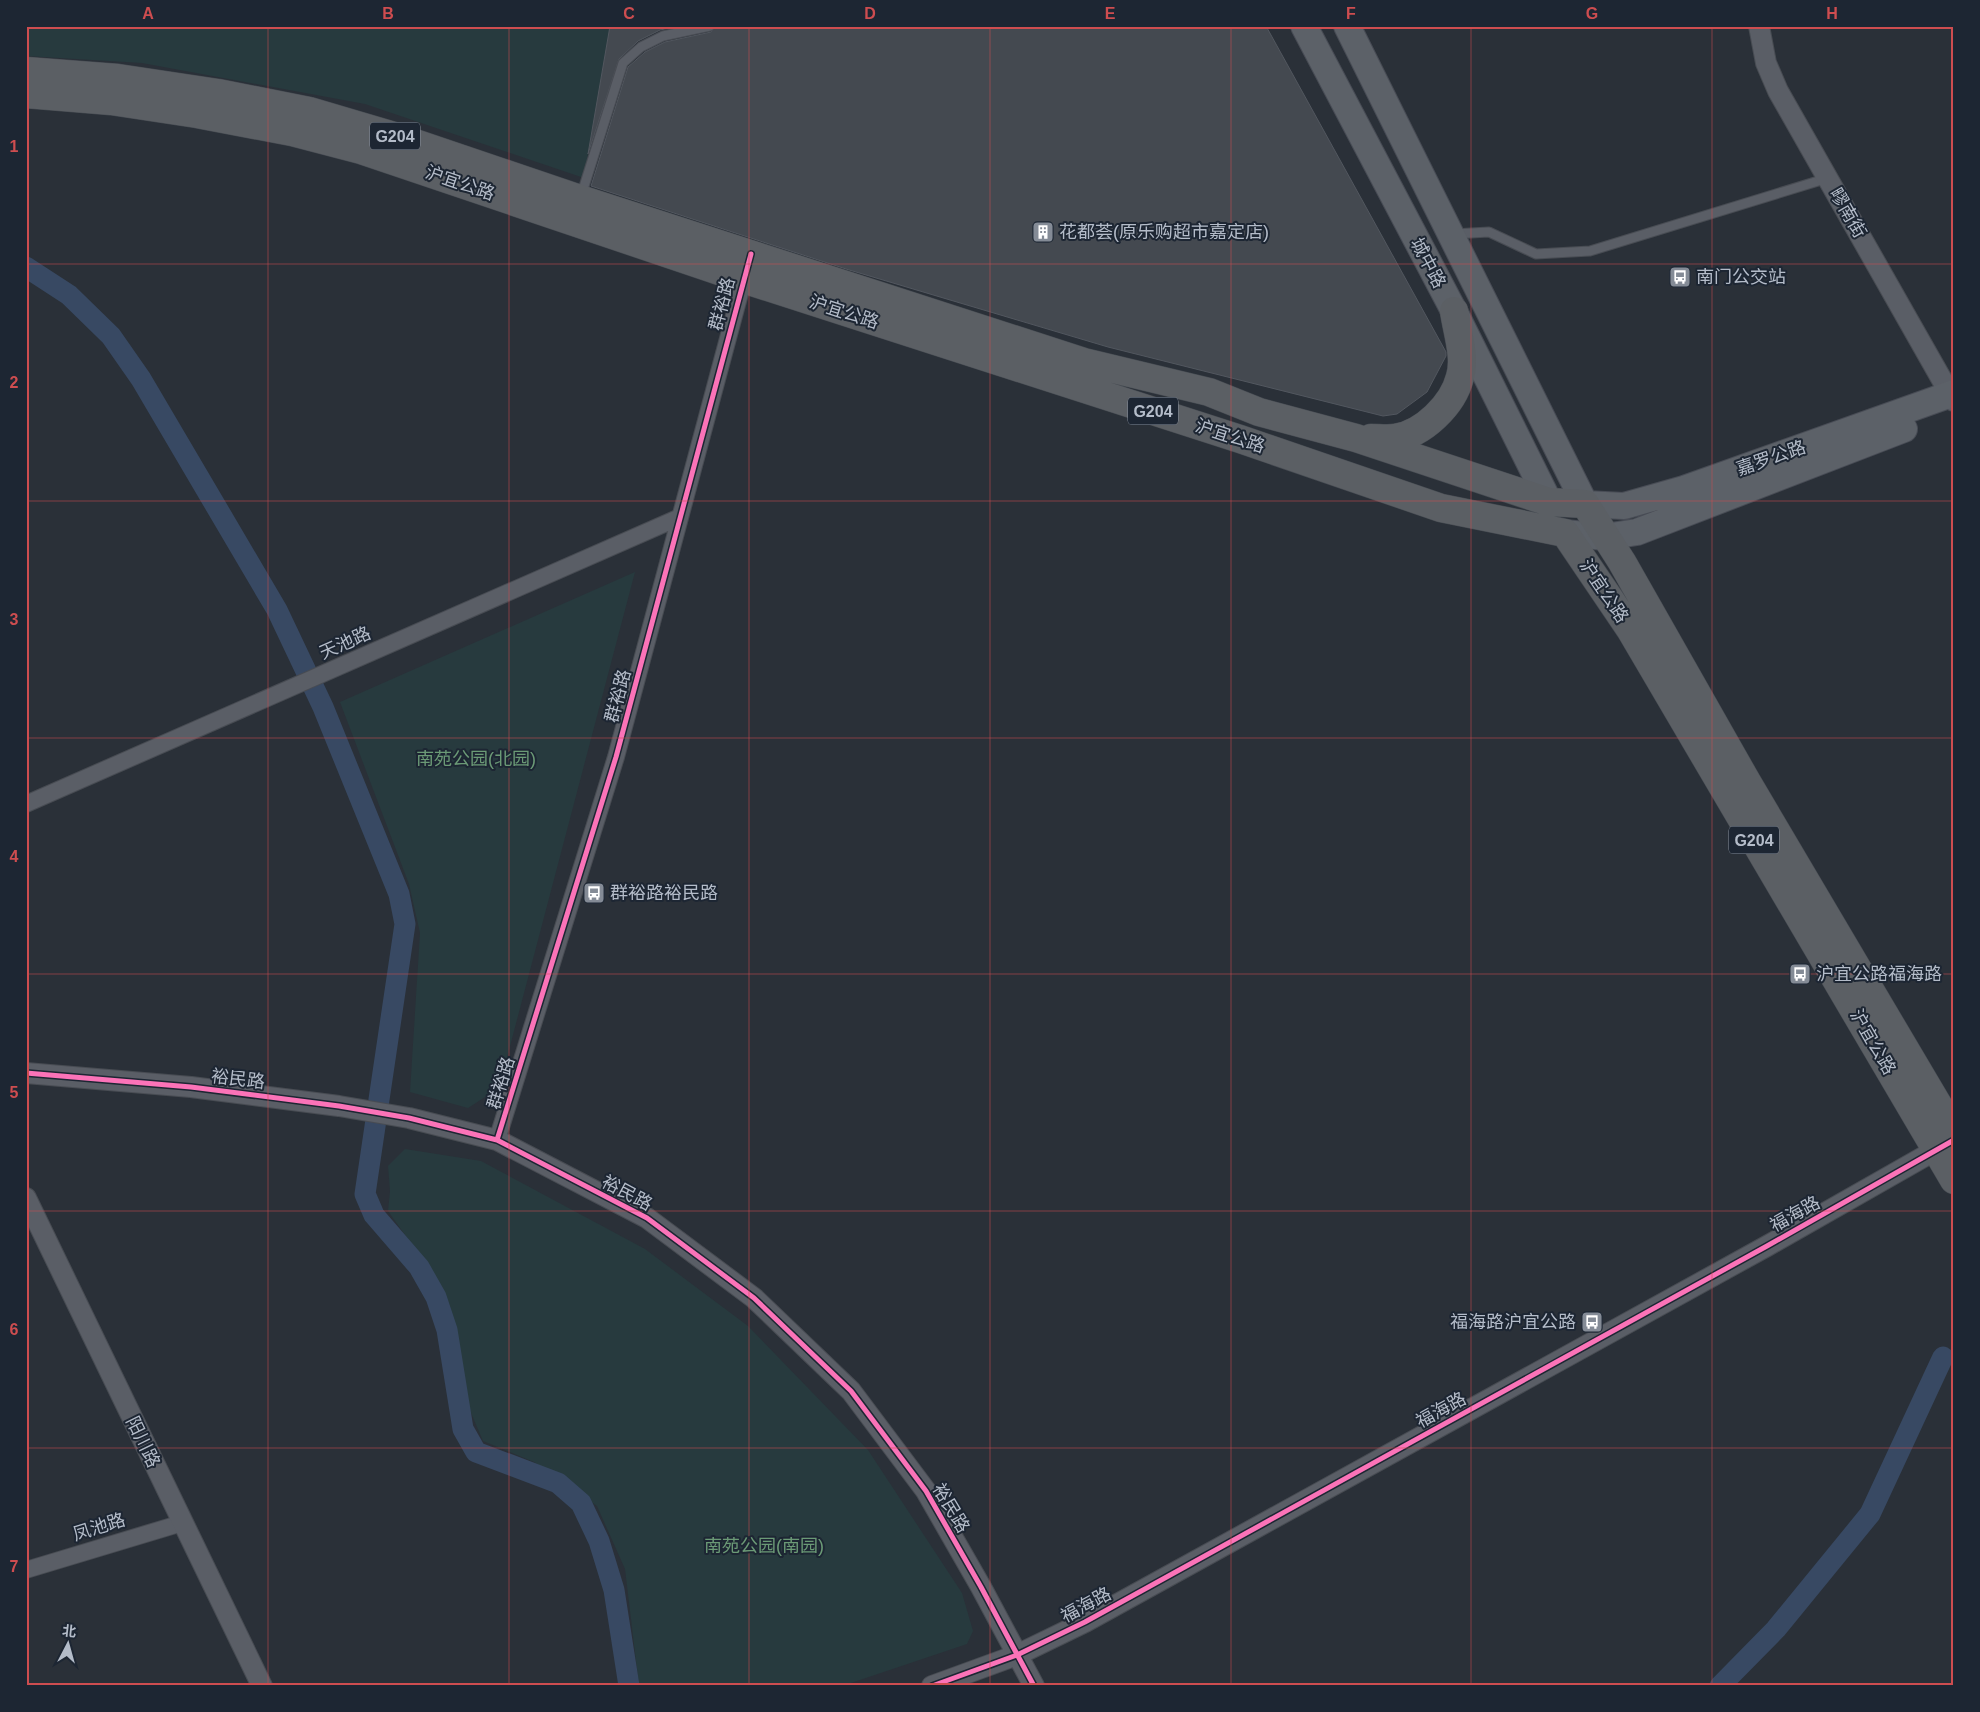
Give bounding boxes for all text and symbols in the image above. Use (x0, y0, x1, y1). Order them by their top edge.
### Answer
text: A (142, 5, 154, 22)
text: B (382, 5, 394, 22)
text: C (623, 5, 635, 22)
text: D (864, 5, 876, 22)
text: E (1105, 5, 1116, 22)
text: F (1346, 5, 1356, 22)
text: G (1586, 5, 1598, 22)
text: H (1826, 5, 1838, 22)
road number: G204 (370, 122, 420, 150)
text: 1 (10, 138, 19, 155)
street label: 沪宜公路 (423, 162, 497, 204)
street label: 疁南街 (1826, 185, 1870, 241)
building icon: 花都荟(原乐购超市嘉定店) (1031, 220, 1055, 244)
place label: 花都荟(原乐购超市嘉定店) (1059, 222, 1269, 242)
street label: 城中路 (1406, 234, 1450, 292)
bus stop icon: 南门公交站 (1668, 265, 1692, 289)
place label: 南门公交站 (1696, 267, 1786, 287)
street label: 群裕路 (705, 275, 739, 333)
street label: 沪宜公路 (807, 291, 881, 333)
text: 2 (10, 374, 19, 391)
road number: G204 (1128, 398, 1178, 424)
street label: 沪宜公路 (1193, 415, 1267, 457)
street label: 嘉罗公路 (1734, 437, 1808, 479)
street label: 沪宜公路 (1576, 556, 1632, 626)
text: 3 (10, 611, 19, 628)
street label: 天池路 (316, 623, 374, 663)
street label: 群裕路 (601, 667, 635, 725)
park label: 南苑公园(北园) (416, 749, 536, 769)
road number: G204 (1729, 826, 1779, 854)
text: 4 (10, 848, 19, 865)
bus stop icon: 群裕路裕民路 (582, 881, 606, 905)
place label: 群裕路裕民路 (610, 883, 718, 903)
bus stop icon: 沪宜公路福海路 (1788, 962, 1812, 986)
place label: 沪宜公路福海路 (1816, 964, 1942, 984)
street label: 沪宜公路 (1846, 1006, 1900, 1078)
street label: 群裕路 (484, 1054, 518, 1112)
street label: 裕民路 (210, 1066, 266, 1092)
text: 5 (10, 1084, 19, 1101)
street label: 裕民路 (598, 1171, 656, 1215)
street label: 福海路 (1767, 1192, 1823, 1236)
bus stop icon: 福海路沪宜公路 (1580, 1310, 1604, 1334)
place label: 福海路沪宜公路 (1450, 1312, 1576, 1332)
text: 6 (10, 1321, 19, 1338)
street label: 福海路 (1413, 1388, 1469, 1432)
street label: 阳川路 (122, 1413, 164, 1471)
street label: 裕民路 (929, 1480, 973, 1536)
street label: 凤池路 (70, 1510, 128, 1544)
park label: 南苑公园(南园) (704, 1536, 824, 1556)
text: 7 (10, 1558, 19, 1575)
street label: 福海路 (1057, 1583, 1115, 1627)
north arrow (42, 1620, 92, 1670)
text: 北 (62, 1622, 77, 1640)

